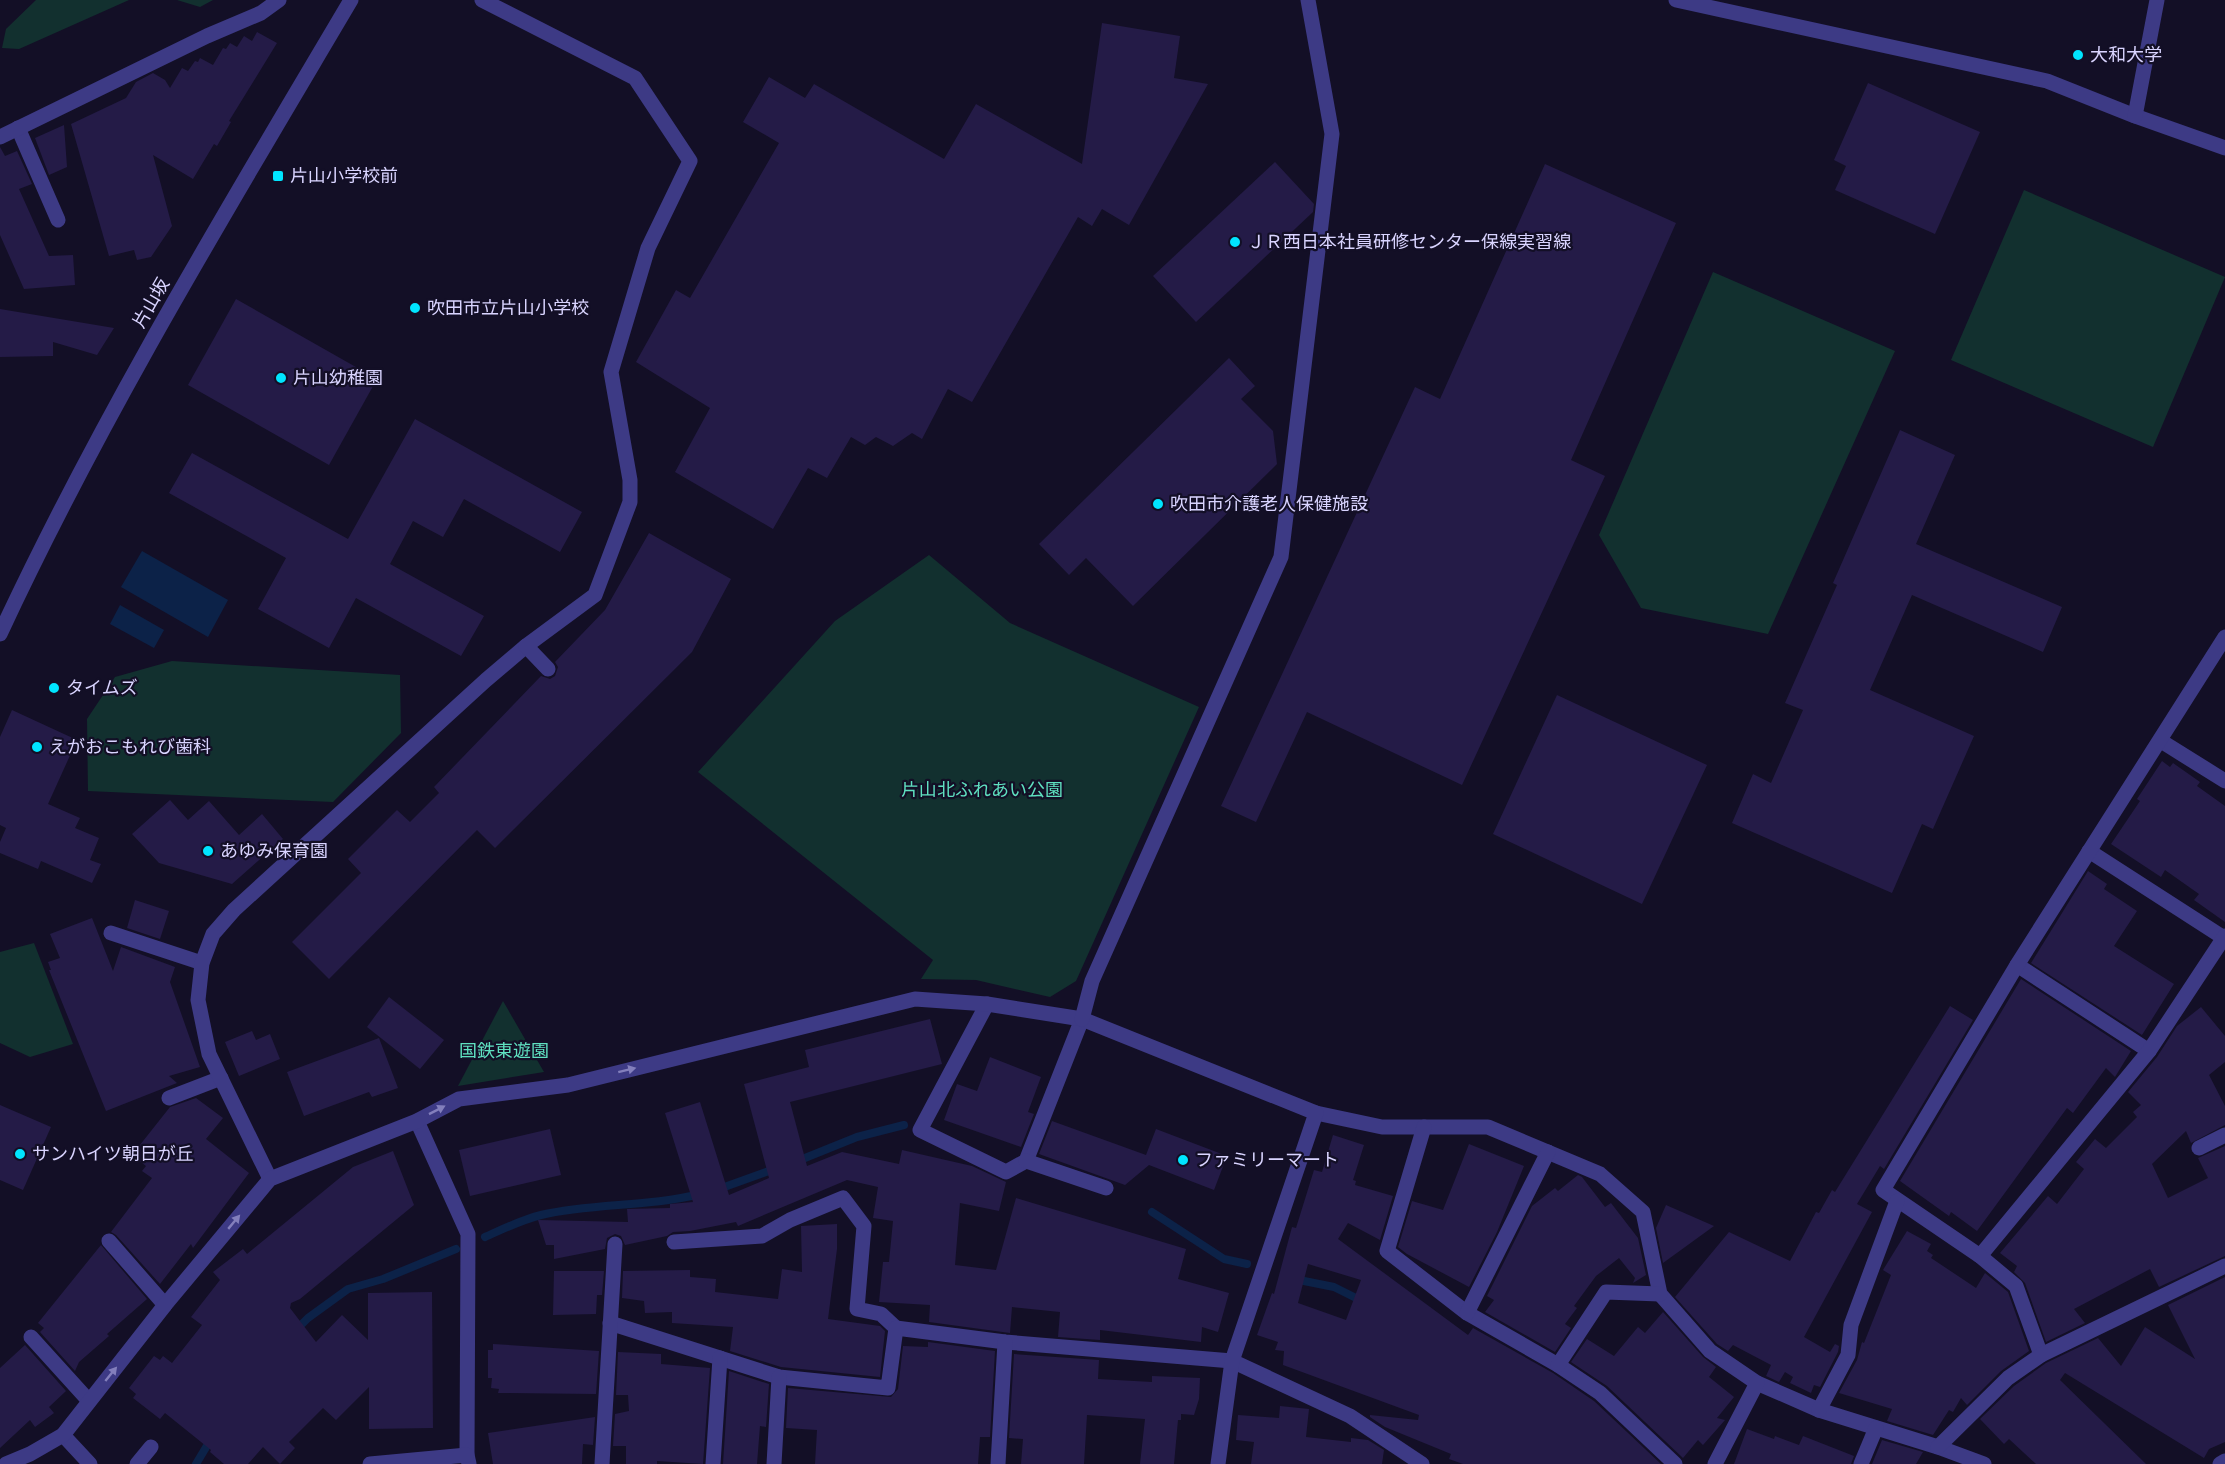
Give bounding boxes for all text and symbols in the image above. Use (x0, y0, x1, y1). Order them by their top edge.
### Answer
place label: 大和大学 (2090, 42, 2162, 68)
marker: 大和大学 (2071, 48, 2085, 62)
place label: 片山小学校前 (290, 163, 398, 189)
marker: 片山小学校前 (271, 169, 285, 183)
place label: ＪＲ西日本社員研修センター保線実習線 (1247, 229, 1571, 255)
marker: ＪＲ西日本社員研修センター保線実習線 (1228, 235, 1242, 249)
street label: 片山坂 (126, 273, 176, 333)
place label: 吹田市立片山小学校 (427, 295, 589, 321)
marker: 吹田市立片山小学校 (408, 301, 422, 315)
place label: 片山幼稚園 (293, 365, 383, 391)
marker: 片山幼稚園 (274, 371, 288, 385)
place label: 吹田市介護老人保健施設 (1170, 491, 1368, 517)
marker: 吹田市介護老人保健施設 (1151, 497, 1165, 511)
place label: タイムズ (66, 675, 138, 701)
marker: タイムズ (47, 681, 61, 695)
place label: えがおこもれび歯科 (49, 734, 211, 760)
marker: えがおこもれび歯科 (30, 740, 44, 754)
park label: 片山北ふれあい公園 (901, 777, 1063, 803)
place label: あゆみ保育園 (220, 838, 328, 864)
marker: あゆみ保育園 (201, 844, 215, 858)
park label: 国鉄東遊園 (459, 1038, 549, 1064)
one-way arrow (618, 1065, 636, 1075)
one-way arrow (429, 1106, 446, 1115)
place label: サンハイツ朝日が丘 (32, 1141, 194, 1167)
marker: サンハイツ朝日が丘 (13, 1147, 27, 1161)
place label: ファミリーマート (1195, 1147, 1339, 1173)
marker: ファミリーマート (1176, 1153, 1190, 1167)
one-way arrow (228, 1215, 240, 1230)
one-way arrow (105, 1366, 117, 1381)

